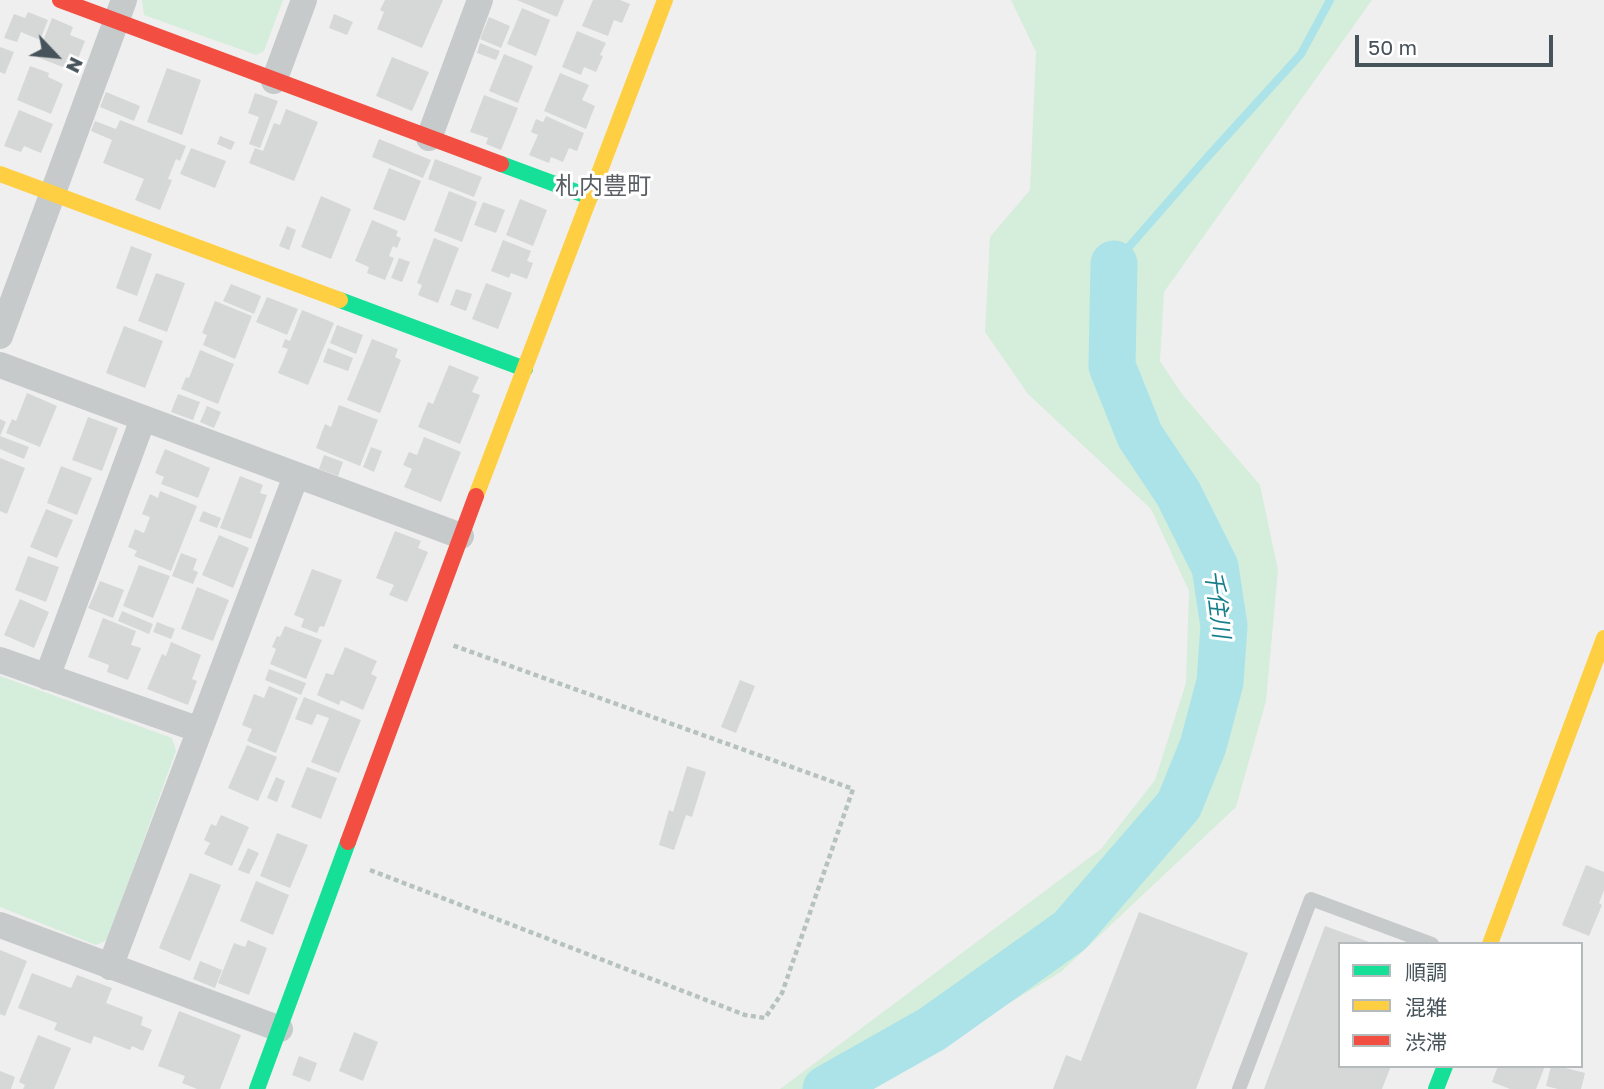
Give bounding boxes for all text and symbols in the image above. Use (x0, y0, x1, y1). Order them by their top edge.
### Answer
north arrow (21, 21, 91, 91)
scale bar (1359, 21, 1557, 65)
text: 50 m (1368, 34, 1417, 60)
text: N (62, 54, 89, 77)
district label: 札内豊町 (555, 172, 651, 200)
water label: 千住川 (1199, 568, 1235, 640)
legend (1338, 942, 1583, 1068)
text: 順調 (1405, 959, 1447, 985)
text: 混雑 (1405, 994, 1447, 1020)
text: 渋滞 (1405, 1029, 1447, 1055)

